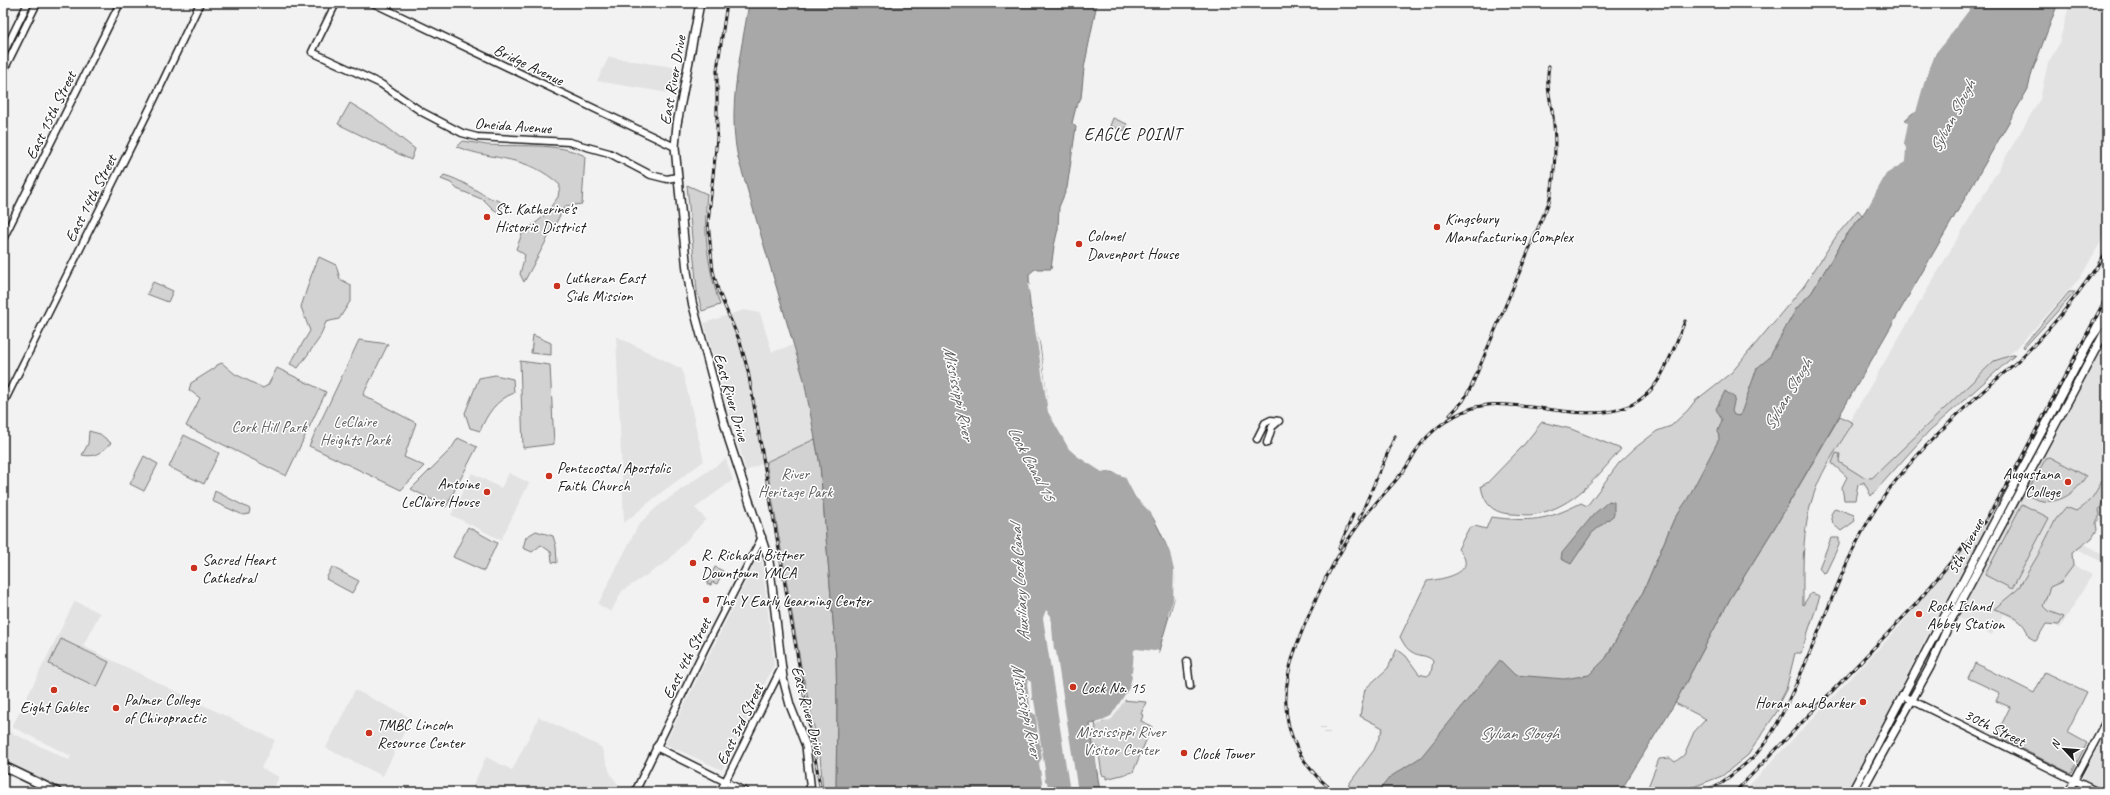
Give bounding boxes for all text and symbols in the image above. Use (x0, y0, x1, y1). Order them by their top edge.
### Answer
street label: East River Drive (655, 32, 691, 126)
street label: Bridge Avenue (490, 39, 568, 91)
street label: East 15th Street (21, 67, 82, 163)
water label: Sylvan Slough (1925, 76, 1981, 156)
street label: Oneida Avenue (474, 113, 554, 139)
district label: EAGLE POINT (1084, 124, 1184, 145)
street label: East 14th Street (60, 150, 122, 246)
place label: St. Katherine's Historic District (495, 199, 587, 237)
place label: Kingsbury Manufacturing Complex (1445, 209, 1574, 247)
marker: St. Katherine's Historic District (482, 212, 492, 222)
marker: Kingsbury Manufacturing Complex (1432, 222, 1442, 232)
place label: Colonel Davenport House (1087, 226, 1180, 264)
marker: Colonel Davenport House (1074, 239, 1084, 249)
place label: Lutheran East Side Mission (565, 268, 647, 306)
marker: Lutheran East Side Mission (552, 281, 562, 291)
water label: Mississippi River (938, 345, 979, 444)
street label: East River Drive (709, 351, 754, 445)
water label: Sylvan Slough (1758, 354, 1817, 433)
park label: LeClaire Heights Park (320, 412, 391, 450)
park label: Cork Hill Park (231, 417, 308, 437)
water label: Lock Canal 15 (1003, 422, 1062, 507)
place label: Pentecostal Apostolic Faith Church (557, 458, 672, 496)
park label: River Heritage Park (758, 464, 833, 502)
place label: Augustana College (2003, 464, 2062, 502)
marker: Pentecostal Apostolic Faith Church (544, 471, 554, 481)
place label: Antoine LeClaire House (401, 474, 481, 512)
marker: Augustana College (2063, 477, 2073, 487)
marker: Antoine LeClaire House (482, 487, 492, 497)
street label: 5th Avenue (1943, 513, 1990, 578)
water label: Auxiliary Lock Canal (1005, 518, 1034, 642)
place label: R. Richard Bittner Downtown YMCA (701, 545, 805, 583)
place label: Sacred Heart Cathedral (202, 550, 277, 588)
marker: R. Richard Bittner Downtown YMCA (688, 558, 698, 568)
marker: Sacred Heart Cathedral (189, 563, 199, 573)
place label: The Y Early Learning Center (714, 591, 873, 611)
marker: The Y Early Learning Center (701, 595, 711, 605)
place label: Rock Island Abbey Station (1927, 596, 2005, 634)
marker: Rock Island Abbey Station (1914, 609, 1924, 619)
street label: East 4th Street (658, 613, 717, 702)
water label: Mississippi River (1006, 662, 1047, 761)
street label: East River Drive (787, 664, 830, 758)
place label: Lock No. 15 (1081, 678, 1146, 698)
street label: East 3rd Street (712, 679, 769, 768)
marker: Lock No. 15 (1068, 682, 1078, 692)
marker: Eight Gables (49, 685, 59, 695)
place label: Palmer College of Chiropractic (124, 690, 207, 728)
place label: Horan and Barker (1755, 693, 1857, 713)
place label: Eight Gables (20, 697, 90, 717)
marker: Horan and Barker (1858, 697, 1868, 707)
marker: Palmer College of Chiropractic (111, 703, 121, 713)
street label: 30th Street (1961, 705, 2030, 752)
place label: TMBC Lincoln Resource Center (377, 715, 466, 753)
park label: Mississippi River Visitor Center (1076, 722, 1167, 760)
water label: Sylvan Slough (1480, 723, 1560, 744)
marker: TMBC Lincoln Resource Center (364, 728, 374, 738)
north arrow (2044, 729, 2084, 769)
text: N (2047, 737, 2064, 751)
place label: Clock Tower (1192, 744, 1255, 764)
marker: Clock Tower (1179, 748, 1189, 758)

